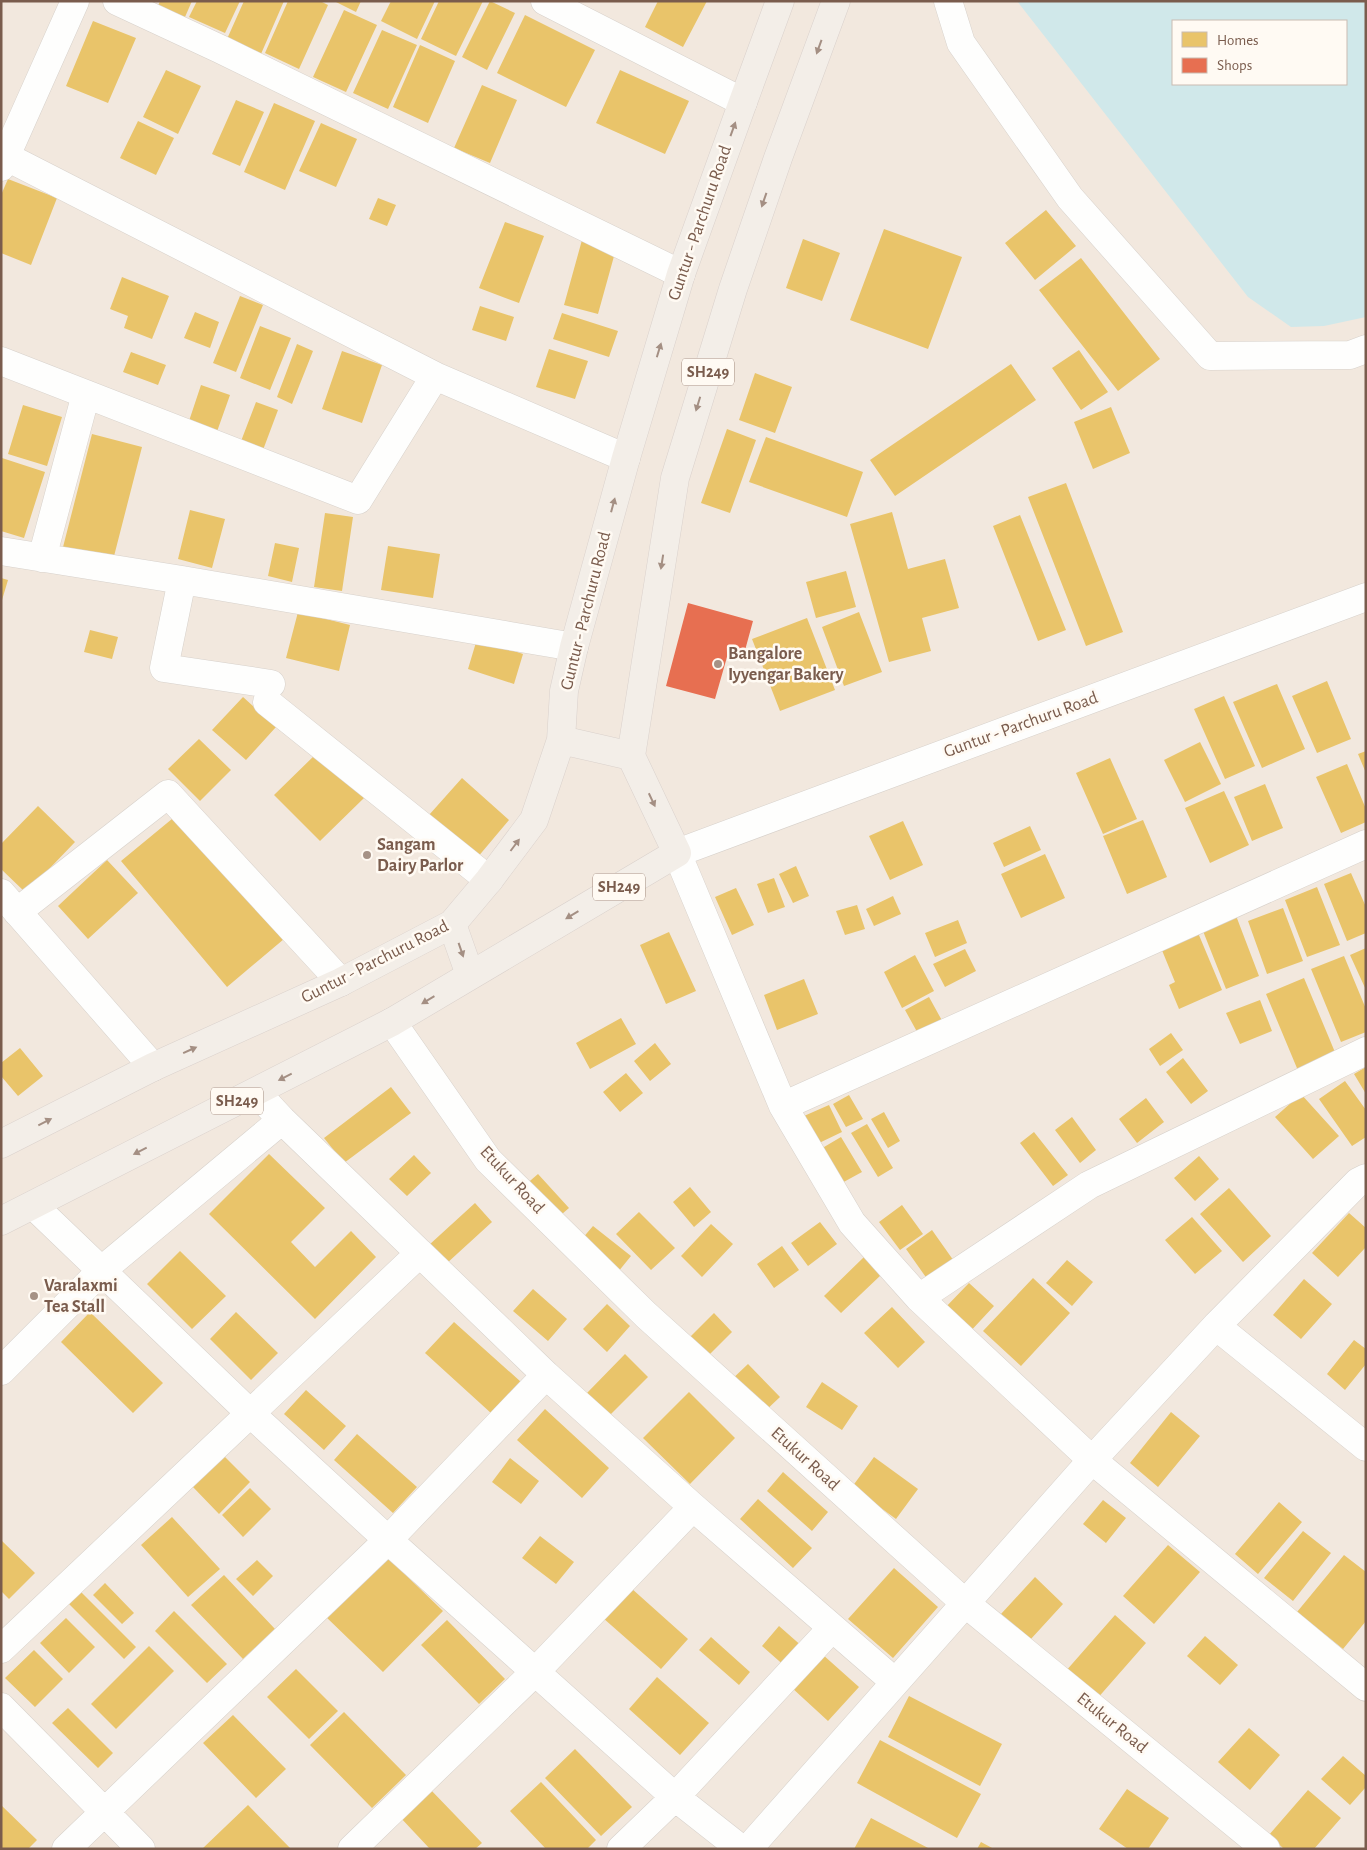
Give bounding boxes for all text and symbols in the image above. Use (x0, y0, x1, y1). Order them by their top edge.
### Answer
legend (1172, 20, 1347, 85)
text: Homes (1217, 33, 1259, 48)
one-way arrow (815, 40, 823, 55)
text: Shops (1217, 58, 1252, 73)
one-way arrow (730, 122, 737, 137)
street label: Guntur - Parchuru Road (665, 143, 735, 303)
one-way arrow (759, 192, 767, 207)
one-way arrow (655, 342, 663, 357)
road number: SH249 (682, 358, 734, 386)
one-way arrow (694, 397, 701, 412)
one-way arrow (609, 498, 617, 513)
street label: Guntur - Parchuru Road (558, 530, 614, 692)
one-way arrow (658, 555, 666, 571)
place label: Bangalore Iyyengar Bakery (728, 645, 845, 684)
marker: Bangalore Iyyengar Bakery (712, 658, 724, 670)
street label: Guntur - Parchuru Road (942, 689, 1100, 761)
one-way arrow (648, 793, 656, 808)
place label: Sangam Dairy Parlor (377, 836, 464, 875)
one-way arrow (510, 839, 521, 852)
marker: Sangam Dairy Parlor (361, 849, 373, 861)
road number: SH249 (593, 874, 645, 900)
one-way arrow (565, 910, 578, 919)
street label: Guntur - Parchuru Road (298, 917, 452, 1007)
one-way arrow (458, 942, 465, 957)
one-way arrow (421, 995, 434, 1004)
one-way arrow (183, 1046, 197, 1054)
one-way arrow (278, 1073, 292, 1081)
road number: SH249 (211, 1088, 263, 1114)
one-way arrow (38, 1118, 52, 1126)
street label: Etukur Road (476, 1143, 548, 1217)
one-way arrow (133, 1147, 148, 1155)
place label: Varalaxmi Tea Stall (44, 1277, 118, 1316)
marker: Varalaxmi Tea Stall (28, 1290, 40, 1302)
street label: Etukur Road (767, 1424, 843, 1494)
street label: Etukur Road (1073, 1689, 1151, 1757)

